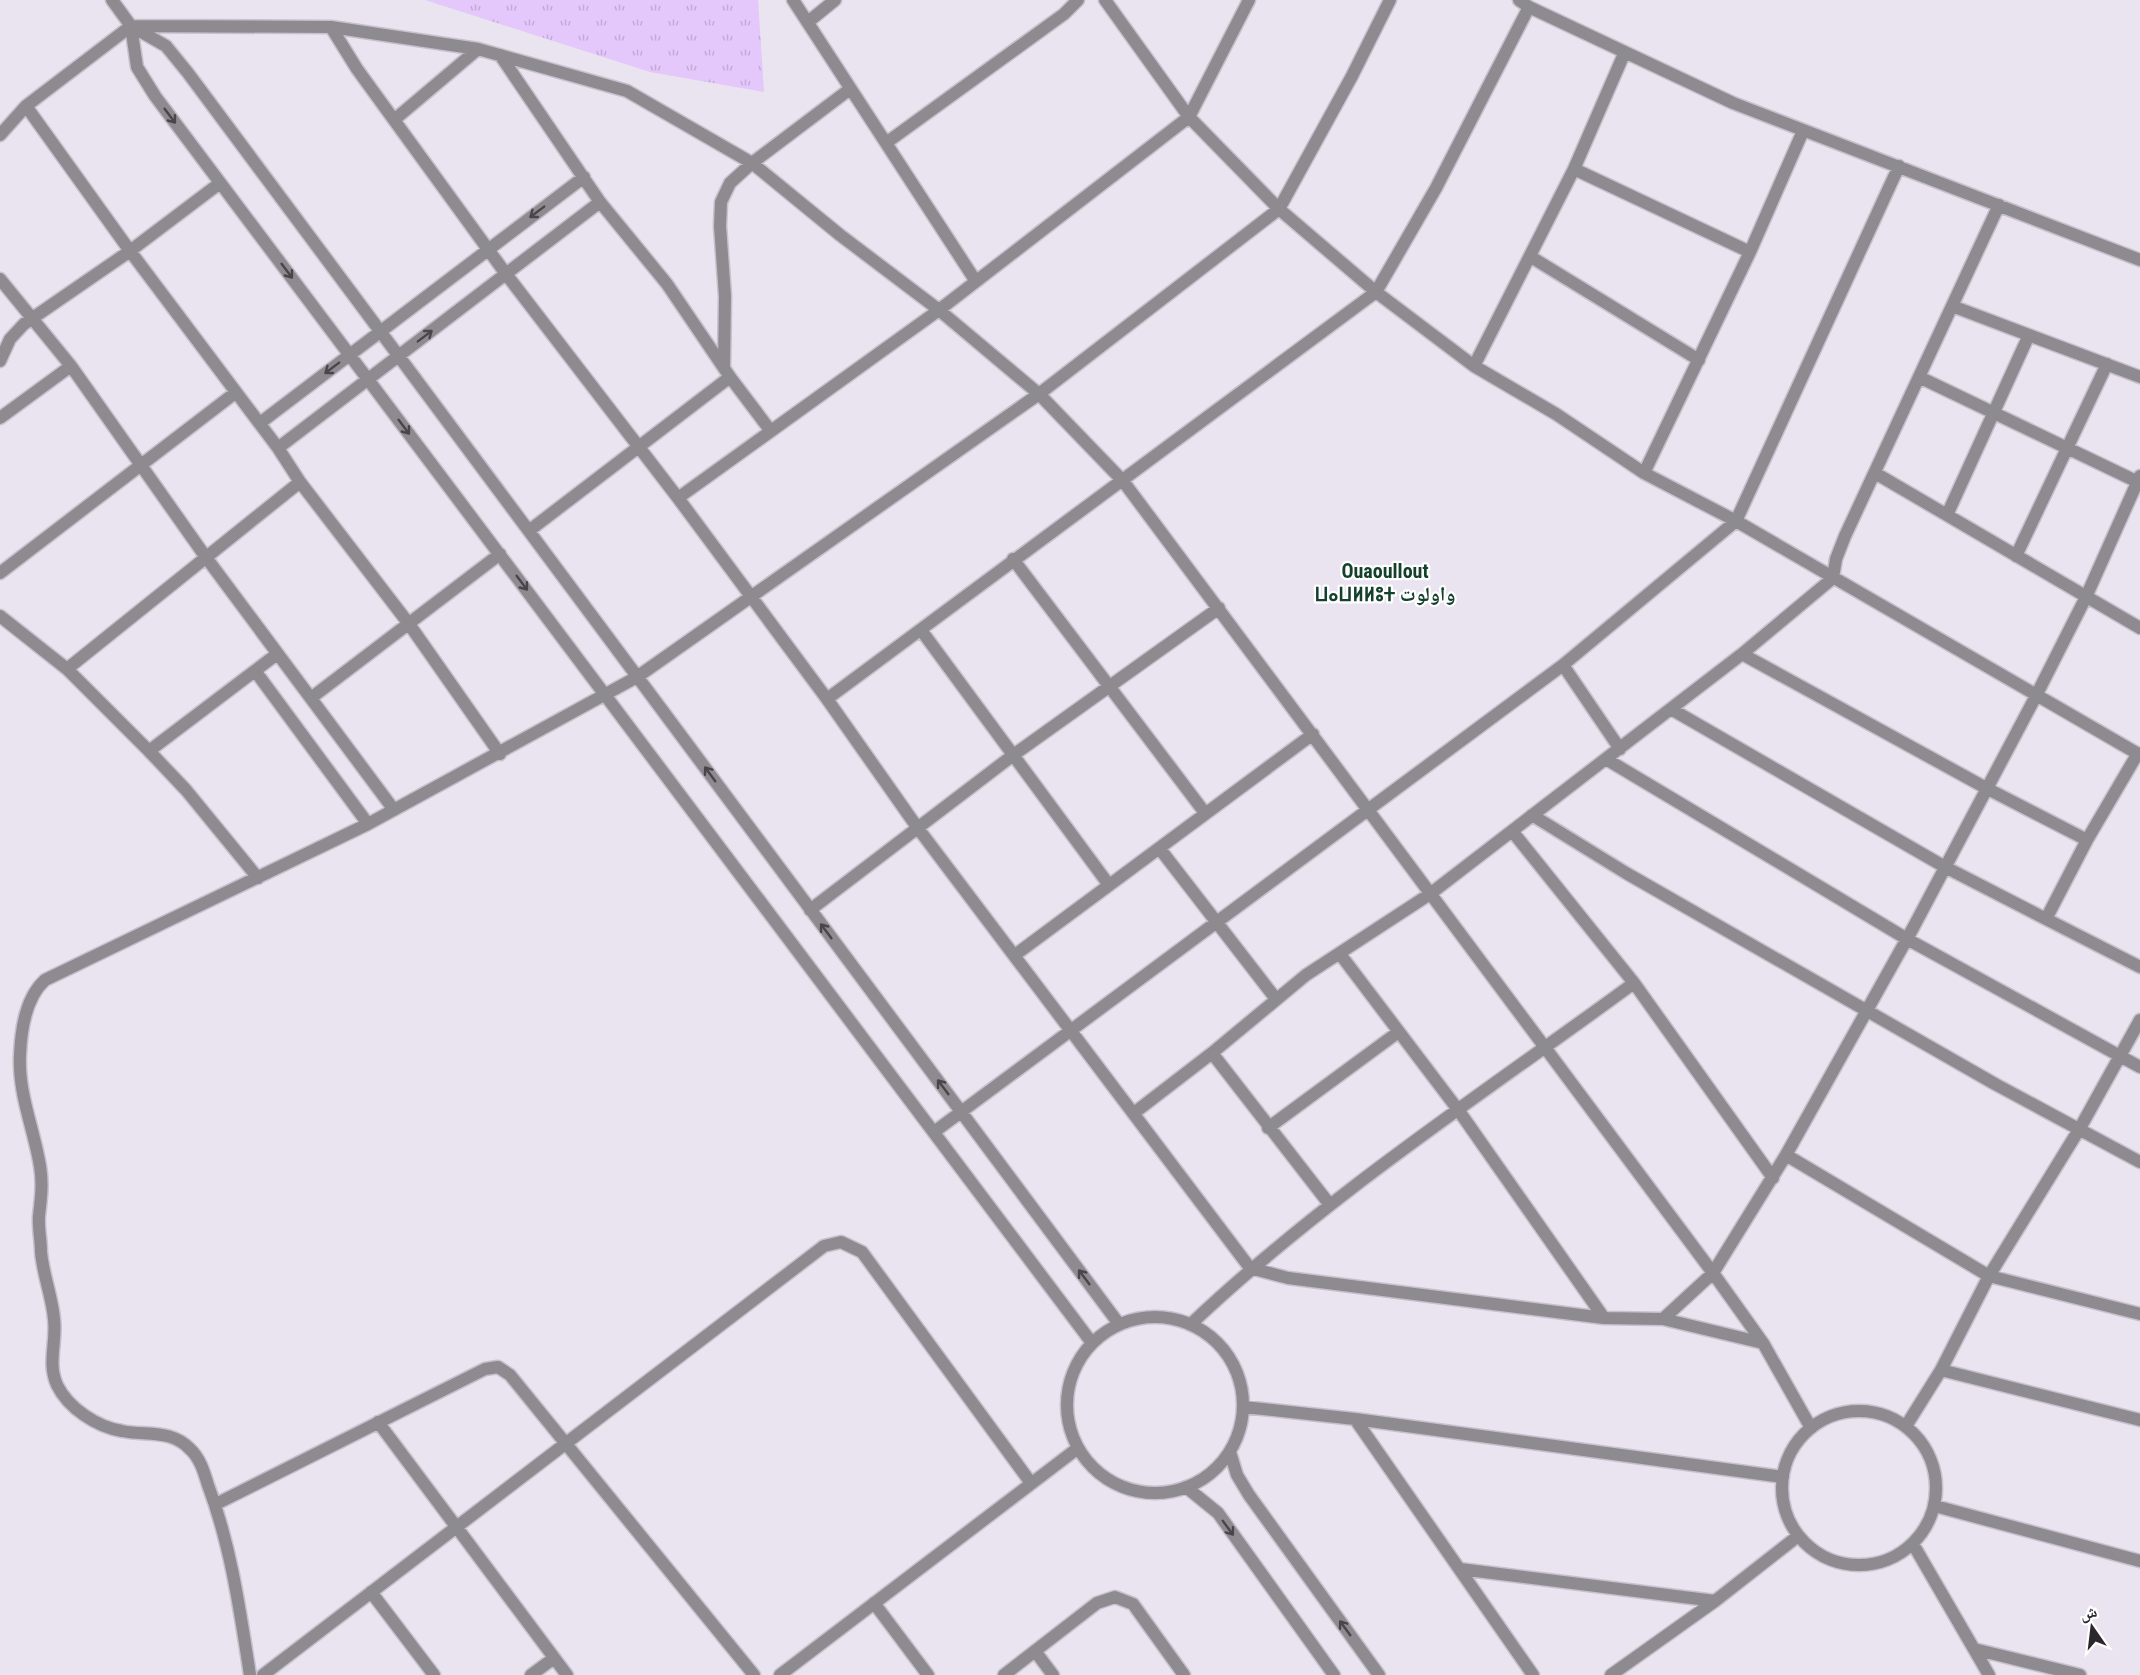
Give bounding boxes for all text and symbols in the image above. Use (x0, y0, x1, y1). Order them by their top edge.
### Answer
one-way arrow (164, 107, 176, 123)
one-way arrow (529, 206, 545, 219)
one-way arrow (281, 263, 293, 279)
one-way arrow (417, 330, 433, 342)
one-way arrow (324, 362, 340, 375)
one-way arrow (398, 419, 411, 435)
district label: Ouaoullout ⵡⴰⵡⵍⵍⵓⵜ واولوت (1315, 559, 1455, 606)
one-way arrow (515, 575, 528, 591)
one-way arrow (703, 767, 716, 783)
one-way arrow (819, 924, 832, 940)
one-way arrow (936, 1080, 949, 1096)
one-way arrow (1078, 1270, 1091, 1286)
one-way arrow (1222, 1519, 1234, 1535)
north arrow (2062, 1597, 2122, 1657)
text: ش (2078, 1602, 2099, 1624)
one-way arrow (1339, 1620, 1351, 1636)

